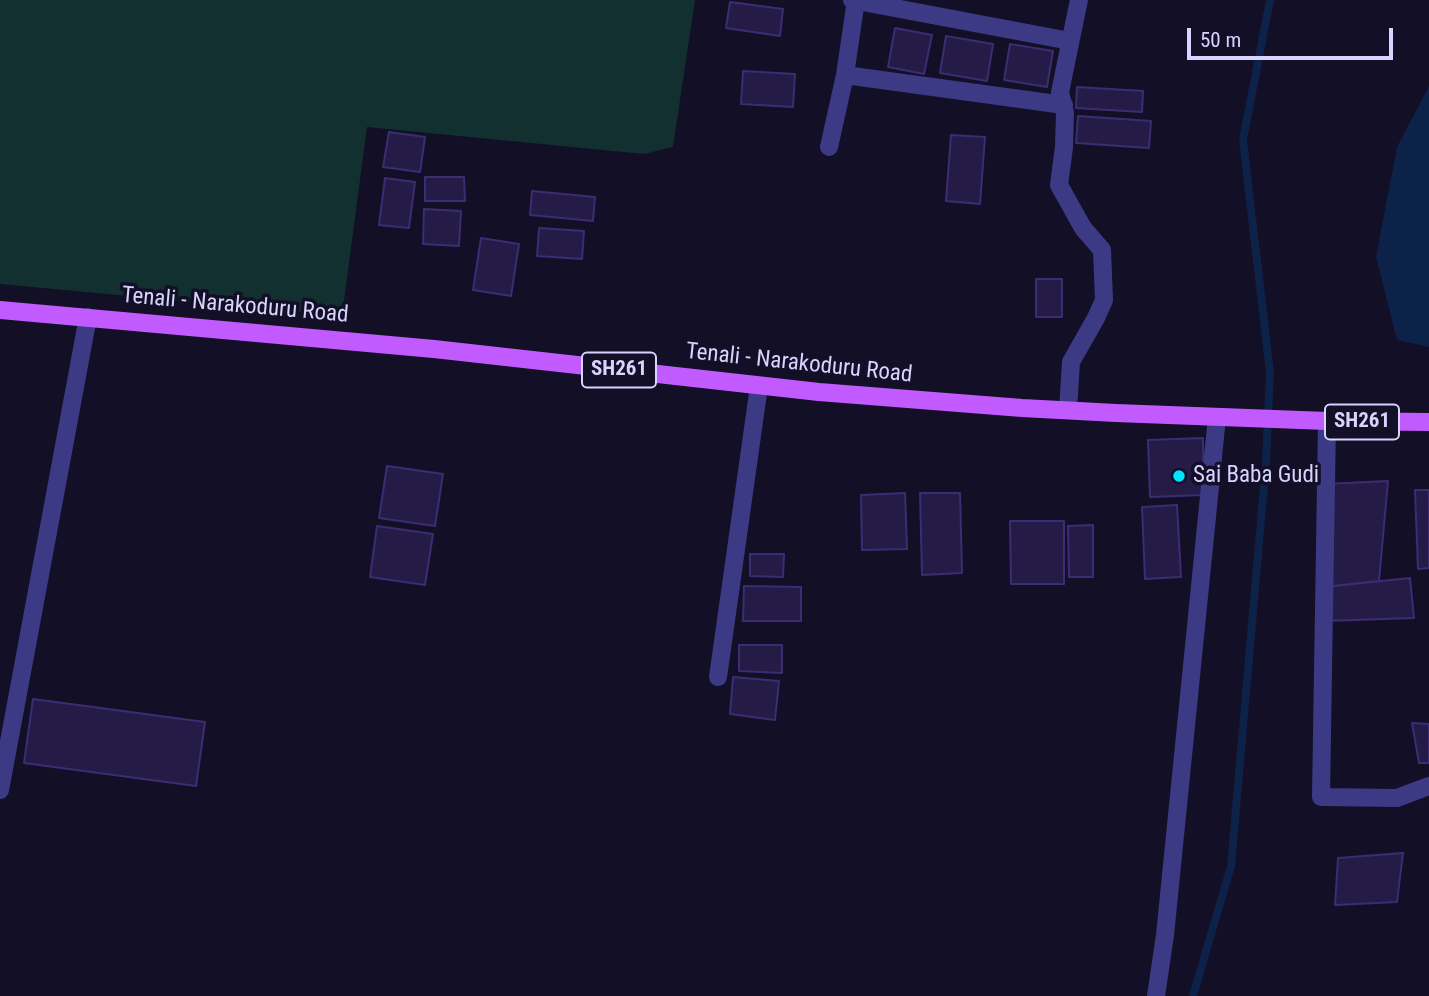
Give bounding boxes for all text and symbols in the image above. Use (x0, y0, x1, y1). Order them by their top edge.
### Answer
scale bar (1191, 14, 1398, 58)
text: 50 m (1200, 28, 1241, 52)
street label: Tenali - Narakoduru Road (120, 282, 350, 330)
street label: Tenali - Narakoduru Road (684, 338, 914, 390)
road number: SH261 (582, 352, 656, 388)
road number: SH261 (1325, 404, 1399, 440)
place label: Sai Baba Gudi (1193, 462, 1319, 490)
marker: Sai Baba Gudi (1171, 468, 1187, 484)

